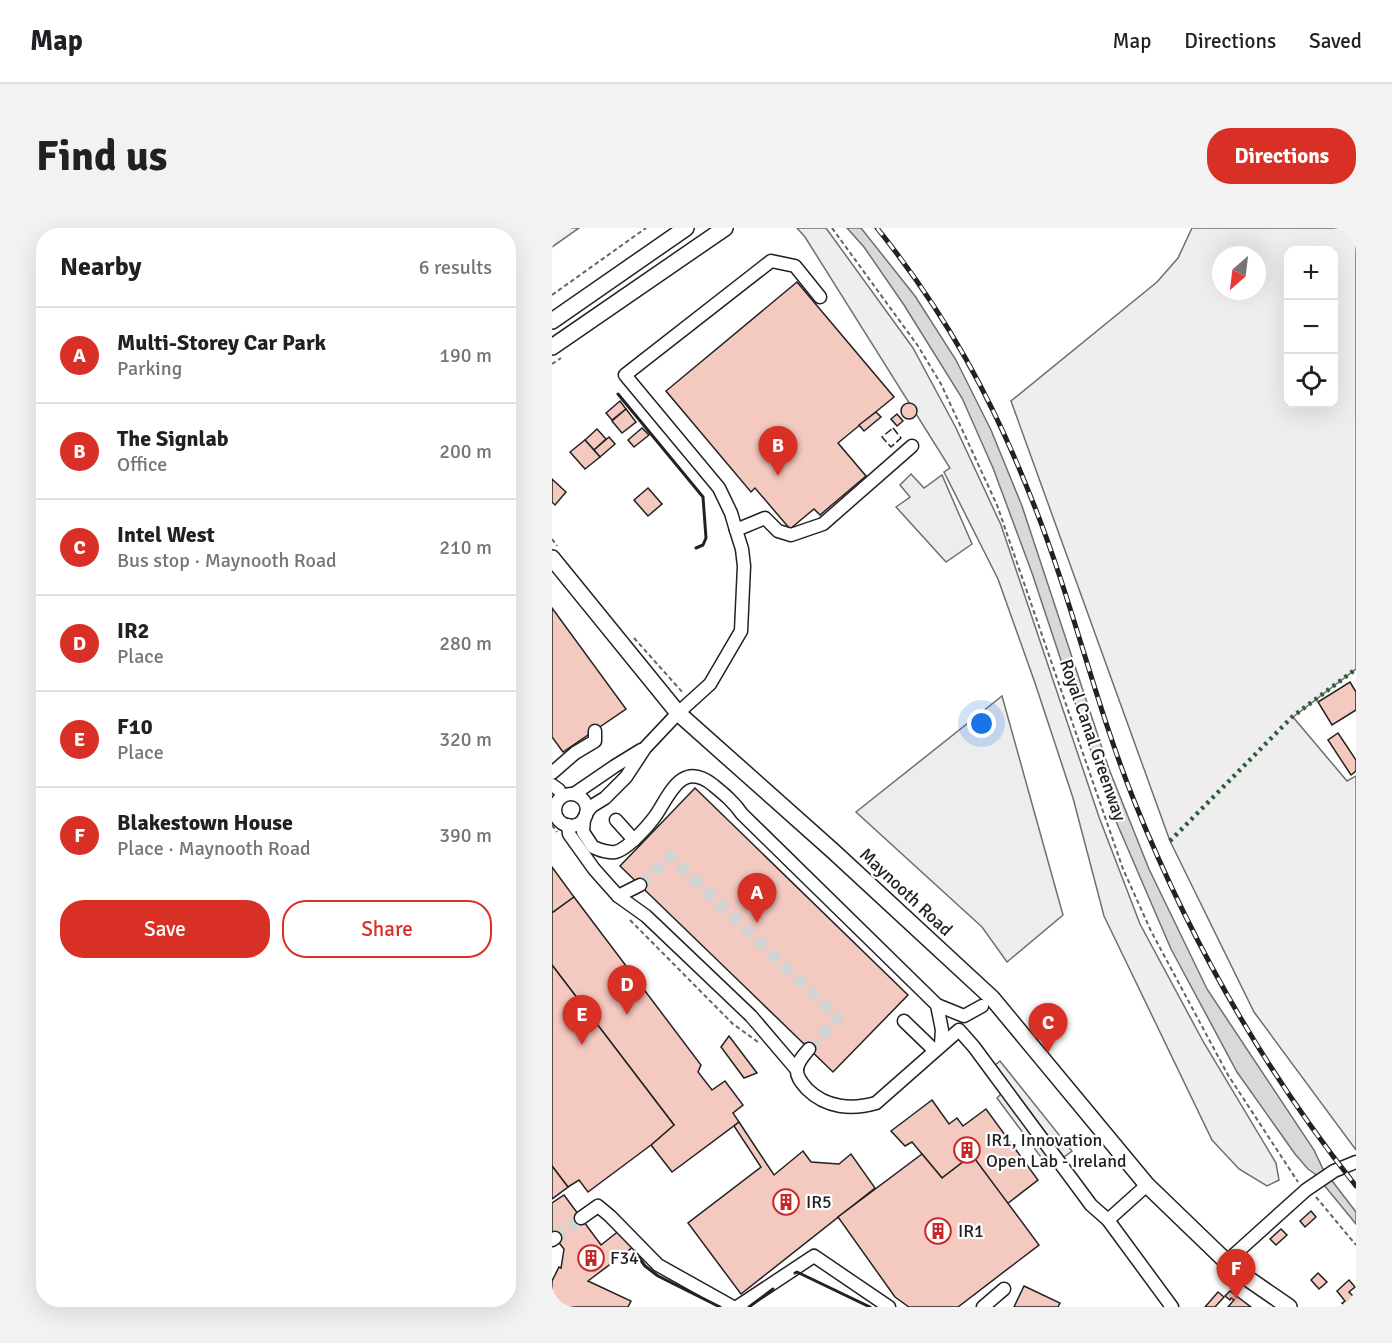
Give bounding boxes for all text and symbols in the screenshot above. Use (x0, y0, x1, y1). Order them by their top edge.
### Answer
text: Map (30, 24, 83, 58)
text: Map (1113, 28, 1151, 54)
text: Directions (1184, 28, 1276, 54)
text: Saved (1309, 28, 1362, 54)
button: Directions (1207, 128, 1356, 184)
text: Find us (36, 131, 167, 182)
north arrow (1212, 246, 1266, 300)
map controls (1284, 246, 1338, 408)
button: + (1284, 246, 1338, 300)
text: Nearby (60, 251, 141, 283)
text: 6 results (419, 255, 492, 280)
button: − (1284, 300, 1338, 354)
text: Multi-Storey Car Park (117, 329, 326, 356)
text: A (73, 343, 86, 368)
text: 190 m (439, 343, 492, 368)
button: locate (1284, 354, 1338, 408)
text: Parking (117, 356, 182, 381)
text: The Signlab (117, 425, 229, 452)
pin: B (758, 426, 798, 476)
text: B (73, 439, 86, 464)
text: 200 m (439, 439, 492, 464)
text: Office (117, 452, 167, 477)
text: Intel West (117, 521, 215, 548)
text: C (73, 535, 86, 560)
text: 210 m (439, 535, 492, 560)
text: Bus stop · Maynooth Road (117, 548, 337, 573)
text: IR2 (117, 617, 149, 644)
text: D (73, 631, 86, 656)
text: 280 m (439, 631, 492, 656)
text: Place (117, 644, 164, 669)
street label: Royal Canal Greenway (1055, 656, 1131, 824)
your location (967, 709, 996, 738)
text: F10 (117, 713, 153, 740)
text: E (74, 727, 85, 752)
text: 320 m (439, 727, 492, 752)
text: Place (117, 740, 164, 765)
text: Blakestown House (117, 809, 293, 836)
text: F (74, 823, 85, 848)
text: 390 m (439, 823, 492, 848)
text: Place · Maynooth Road (117, 836, 311, 861)
street label: Maynooth Road (855, 843, 957, 941)
pin: A (738, 874, 776, 923)
button: Save (60, 900, 270, 958)
button: Share (282, 900, 492, 958)
pin: D (608, 966, 646, 1015)
pin: E (562, 996, 602, 1045)
pin: C (1028, 1004, 1068, 1053)
place label: IR1, Innovation Open Lab - Ireland (986, 1129, 1127, 1172)
building icon: IR1, Innovation Open Lab - Ireland (952, 1135, 982, 1165)
building icon: IR5 (771, 1187, 801, 1217)
place label: IR5 (806, 1191, 832, 1213)
building icon: IR1 (923, 1216, 953, 1246)
place label: IR1 (958, 1220, 984, 1242)
building icon: F34 (576, 1243, 606, 1273)
place label: F34 (610, 1247, 639, 1269)
pin: F (1216, 1250, 1256, 1299)

